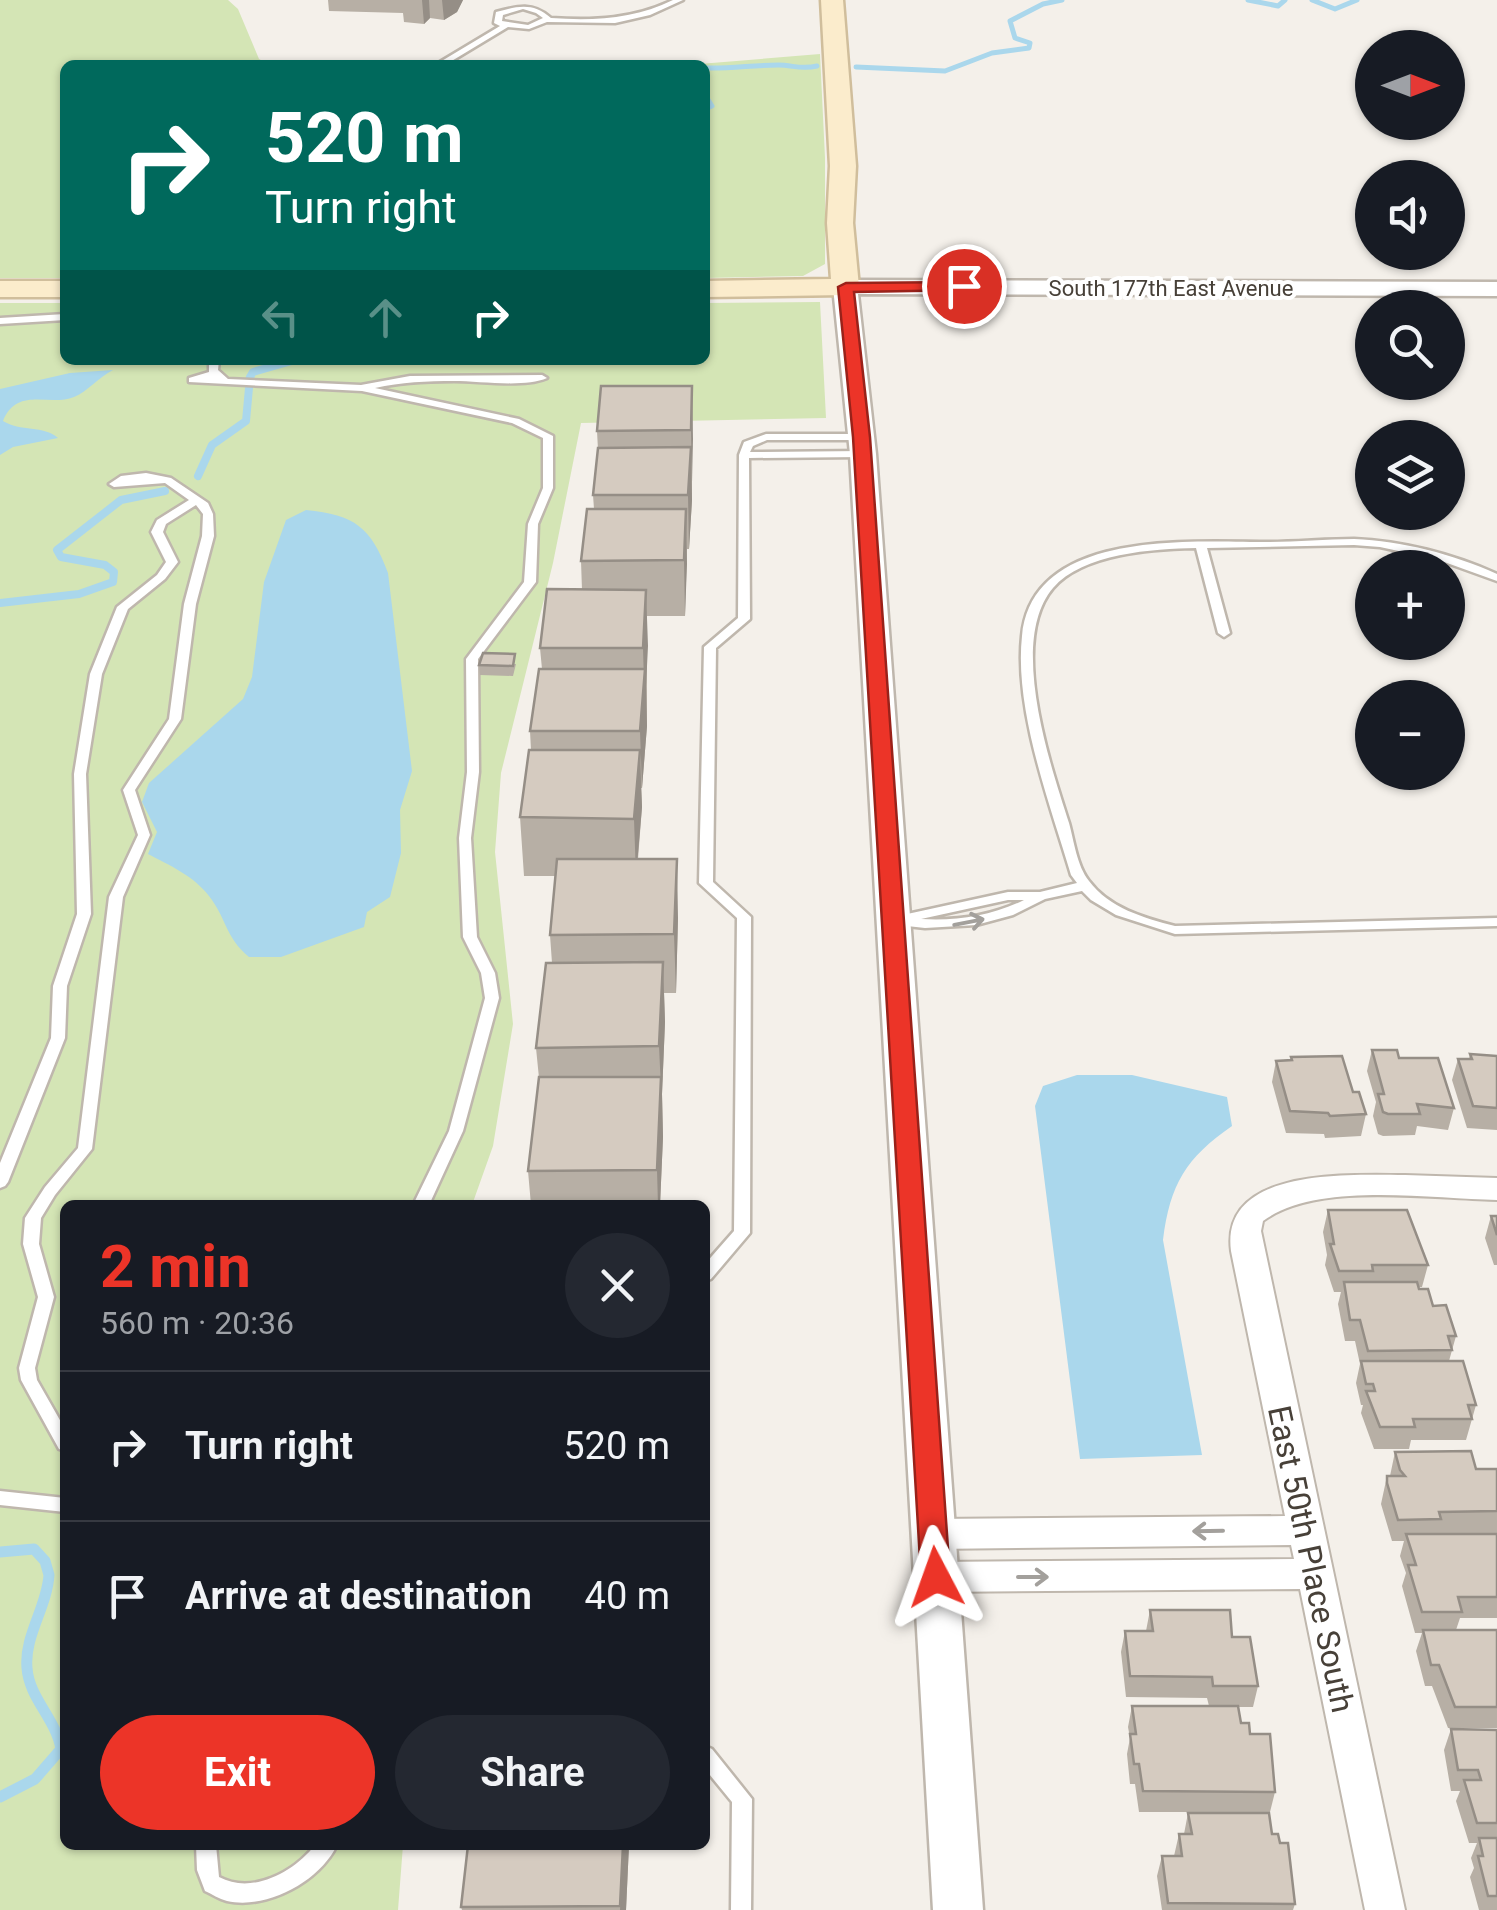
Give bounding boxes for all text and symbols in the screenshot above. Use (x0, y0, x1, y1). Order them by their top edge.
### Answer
north arrow (1355, 30, 1465, 140)
map controls (1355, 30, 1465, 790)
text: 520 m (265, 97, 464, 179)
icon: right (100, 100, 230, 230)
button: sound (1355, 160, 1465, 270)
text: Turn right (265, 181, 457, 234)
pin (922, 244, 1007, 329)
icon: arrive (937, 259, 992, 314)
street label: South 177th East Avenue (1049, 276, 1293, 301)
icon: left (253, 290, 308, 345)
icon: ahead (358, 290, 413, 345)
icon: right (463, 290, 518, 345)
button: search (1355, 290, 1465, 400)
button: layers (1355, 420, 1465, 530)
button: + (1355, 550, 1465, 660)
button: − (1355, 680, 1465, 790)
one-way arrow (952, 911, 984, 930)
text: 2 min (100, 1231, 251, 1302)
button: close (565, 1233, 670, 1338)
text: 560 m · 20:36 (100, 1304, 294, 1342)
street label: East 50th Place South (1260, 1402, 1362, 1716)
icon: right (100, 1419, 155, 1474)
text: Turn right (185, 1424, 353, 1468)
text: 520 m (563, 1424, 670, 1468)
one-way arrow (1192, 1522, 1224, 1540)
position arrow (884, 1525, 988, 1629)
one-way arrow (1016, 1568, 1049, 1586)
icon: arrive (100, 1569, 155, 1624)
text: Arrive at destination (185, 1574, 532, 1618)
text: 40 m (585, 1574, 670, 1618)
button: Exit (100, 1715, 375, 1830)
button: Share (395, 1715, 670, 1830)

